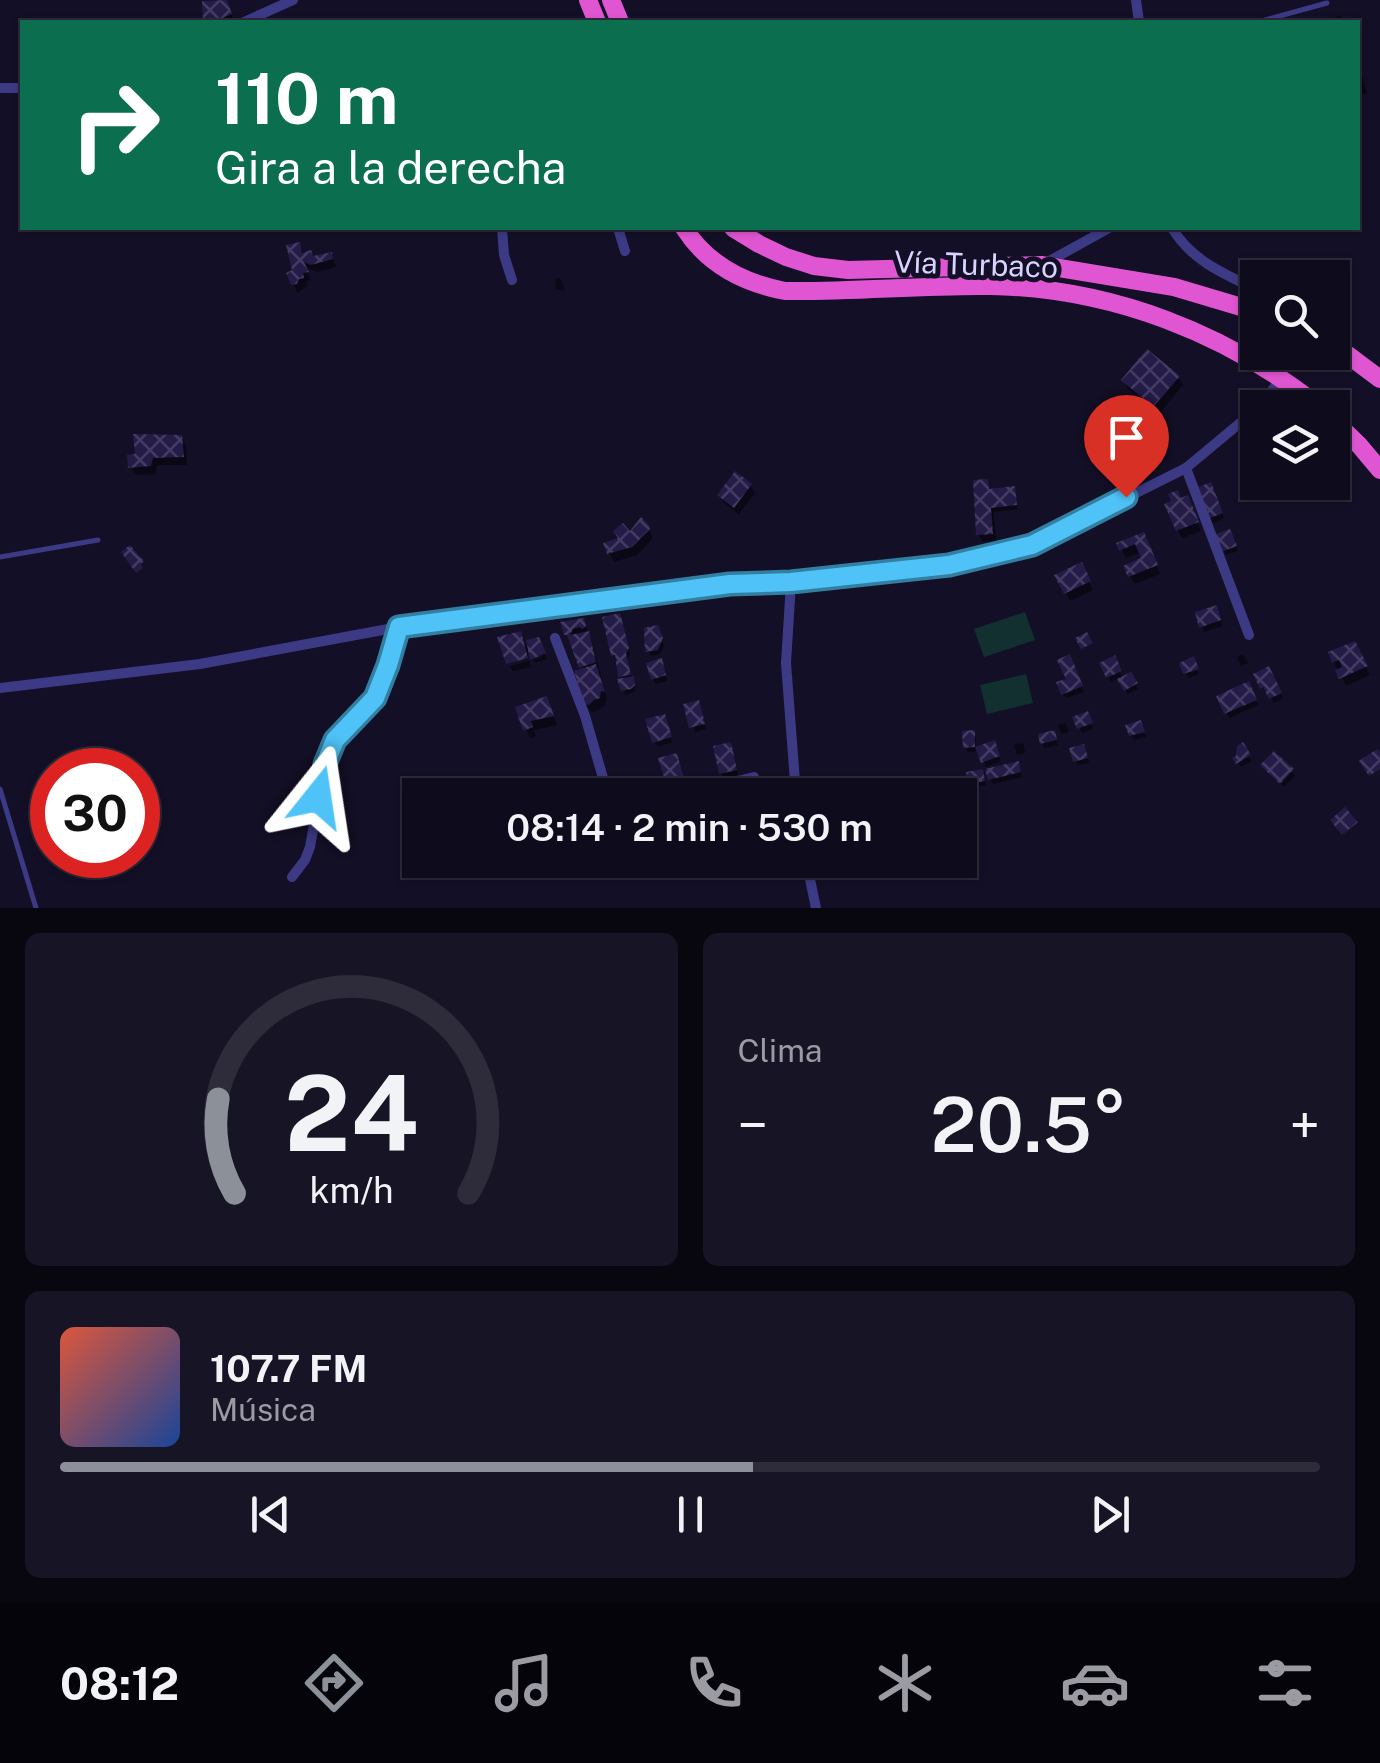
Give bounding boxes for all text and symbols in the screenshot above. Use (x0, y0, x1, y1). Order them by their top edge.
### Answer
text: 110 m (215, 57, 399, 140)
icon: right (50, 60, 180, 190)
text: Gira a la derecha (215, 141, 566, 194)
street label: Vía Turbaco (893, 243, 1059, 285)
map controls (1240, 260, 1350, 500)
button: search (1240, 260, 1350, 370)
button: layers (1240, 390, 1350, 500)
pin (1084, 395, 1169, 498)
icon: arrive (1099, 410, 1154, 465)
position arrow (266, 745, 370, 849)
speed limit sign: 30 (30, 748, 160, 878)
text: 08:14 · 2 min · 530 m (506, 805, 873, 850)
text: Clima (738, 1032, 823, 1069)
text: 24 (284, 1052, 418, 1174)
text: 20.5° (930, 1081, 1127, 1169)
text: − (738, 1093, 768, 1157)
text: + (1290, 1093, 1320, 1157)
text: km/h (309, 1169, 393, 1211)
text: 107.7 FM (210, 1346, 367, 1391)
text: Música (210, 1391, 316, 1428)
icon: previous (243, 1487, 298, 1542)
icon: pause (663, 1487, 718, 1542)
icon: next (1083, 1487, 1138, 1542)
icon: directions (299, 1648, 369, 1718)
icon: music (489, 1648, 559, 1718)
icon: phone (679, 1648, 749, 1718)
icon: climate (870, 1648, 940, 1718)
icon: car (1060, 1648, 1130, 1718)
icon: filters (1250, 1648, 1320, 1718)
text: 08:12 (60, 1657, 179, 1710)

